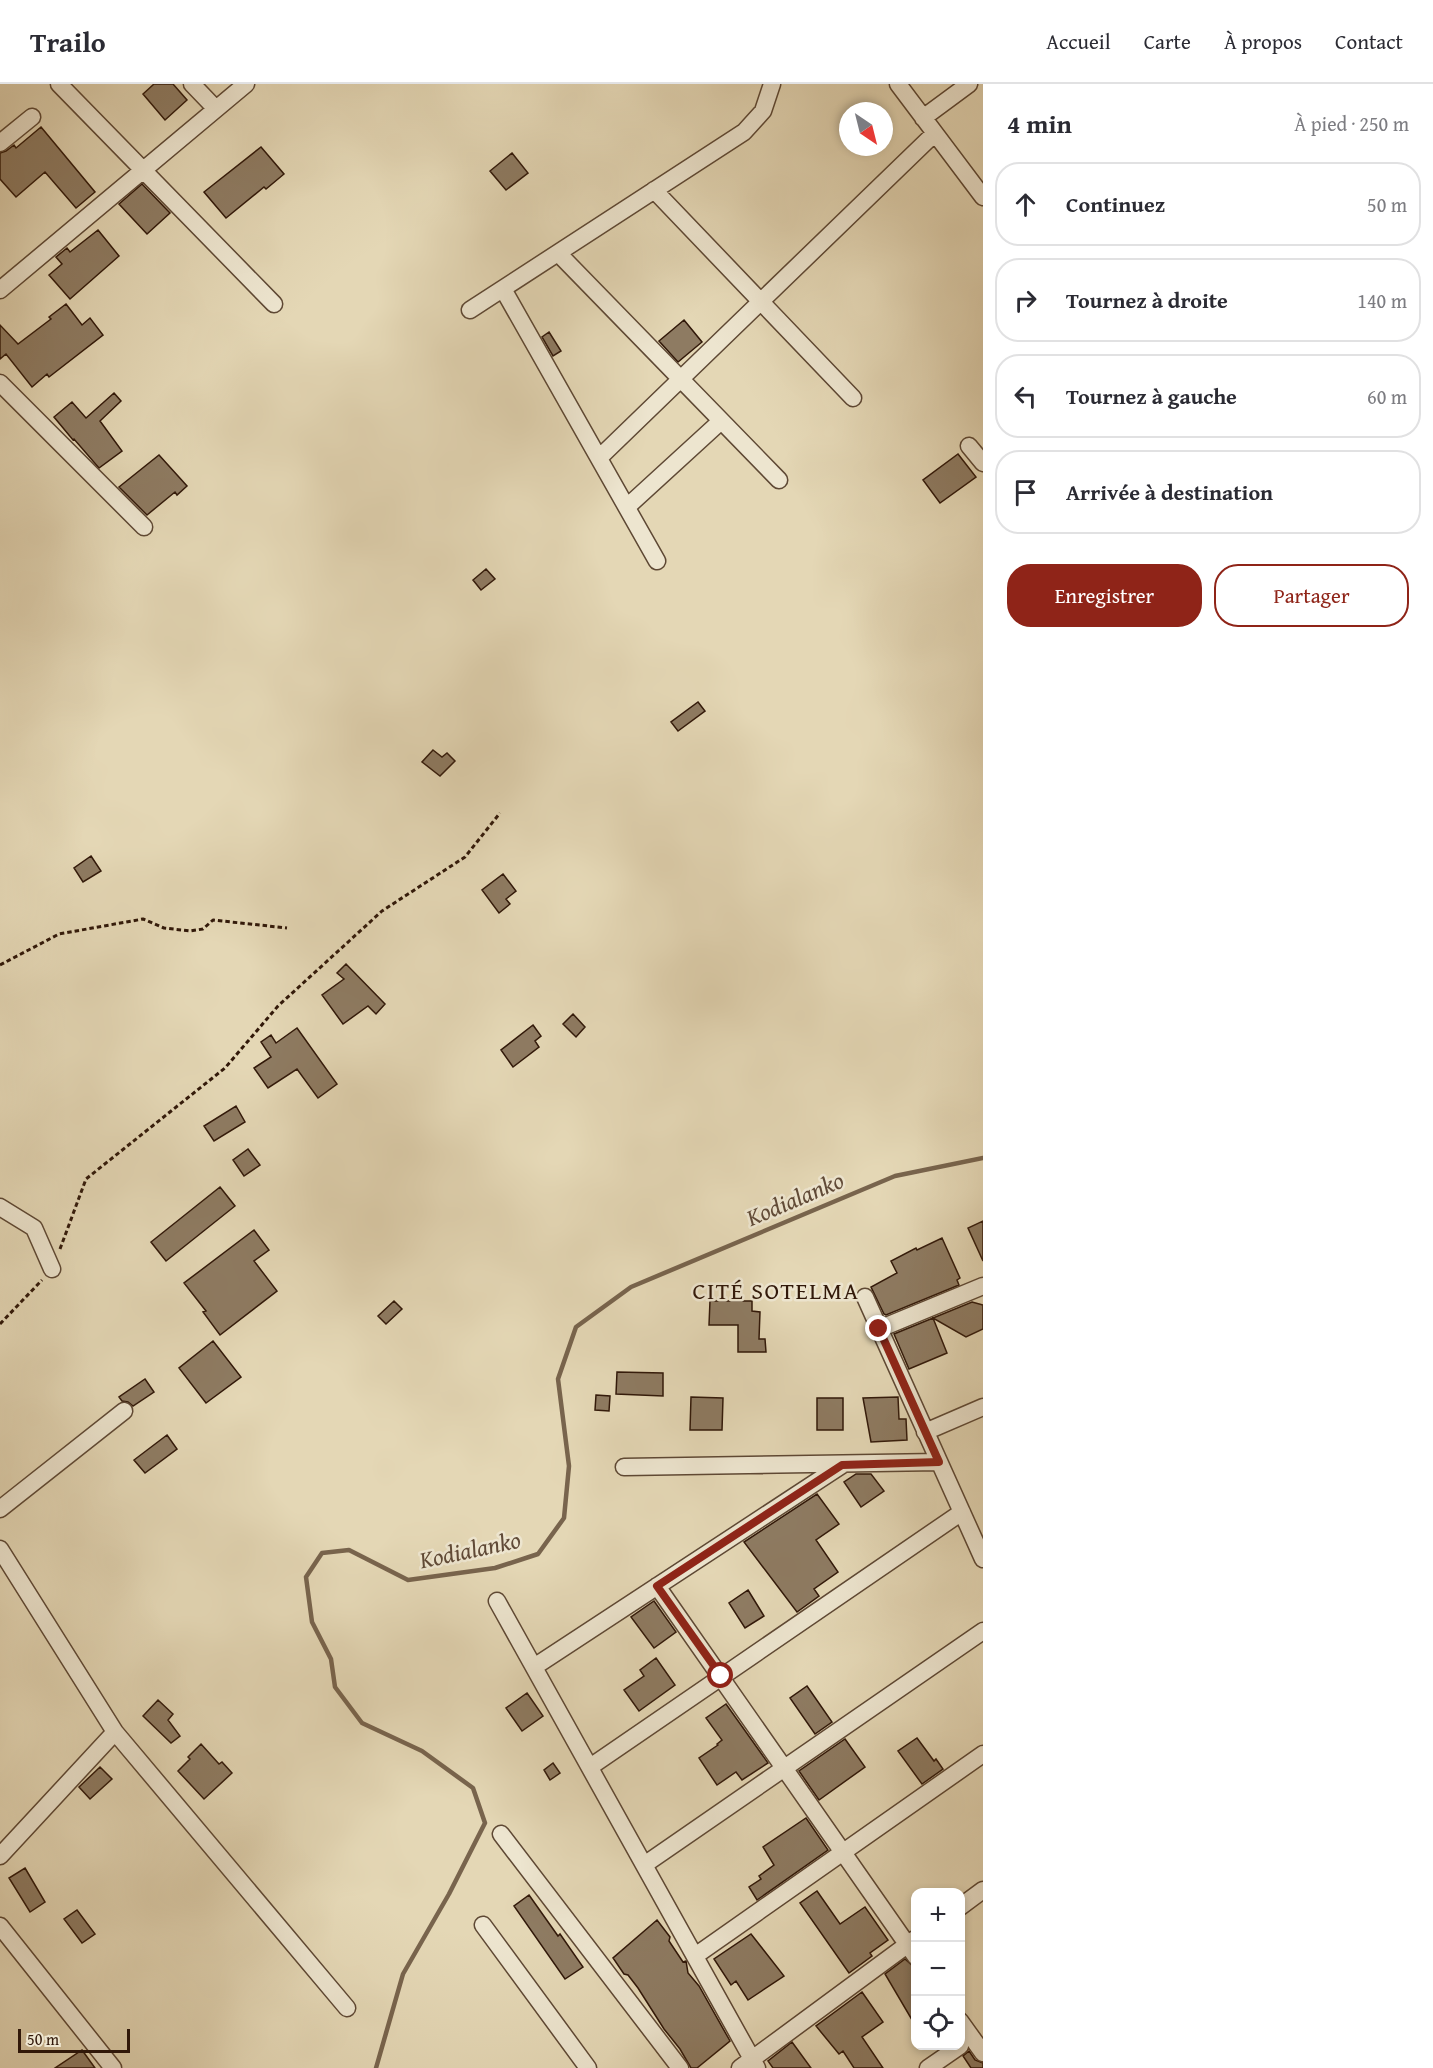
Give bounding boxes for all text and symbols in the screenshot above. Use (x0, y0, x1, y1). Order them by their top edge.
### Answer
text: Trailo (30, 21, 106, 62)
text: Accueil (1046, 26, 1111, 57)
text: Carte (1144, 26, 1191, 57)
text: À propos (1224, 26, 1302, 57)
text: Contact (1335, 26, 1403, 57)
north arrow (839, 102, 893, 156)
text: 4 min (1007, 104, 1072, 143)
text: À pied · 250 m (1294, 109, 1409, 138)
icon: ahead (1009, 188, 1042, 221)
text: Continuez (1066, 188, 1165, 220)
text: 50 m (1367, 190, 1407, 219)
icon: right (1009, 284, 1042, 317)
text: Tournez à droite (1066, 284, 1228, 316)
text: 140 m (1357, 286, 1407, 315)
icon: left (1009, 380, 1042, 413)
text: Tournez à gauche (1066, 380, 1237, 412)
text: 60 m (1367, 382, 1407, 411)
icon: arrive (1009, 476, 1042, 509)
text: Arrivée à destination (1066, 476, 1273, 508)
button: Enregistrer (1007, 564, 1202, 627)
button: Partager (1214, 564, 1409, 627)
water label: Kodialanko (740, 1162, 849, 1235)
district label: CITÉ SOTELMA (692, 1273, 860, 1308)
route end (865, 1315, 891, 1341)
water label: Kodialanko (415, 1522, 524, 1578)
route start (707, 1662, 733, 1688)
map controls (911, 1888, 965, 2050)
button: + (911, 1888, 965, 1942)
button: − (911, 1942, 965, 1996)
button: locate (911, 1996, 965, 2050)
scale bar (18, 2026, 130, 2054)
text: 50 m (27, 2027, 59, 2051)

